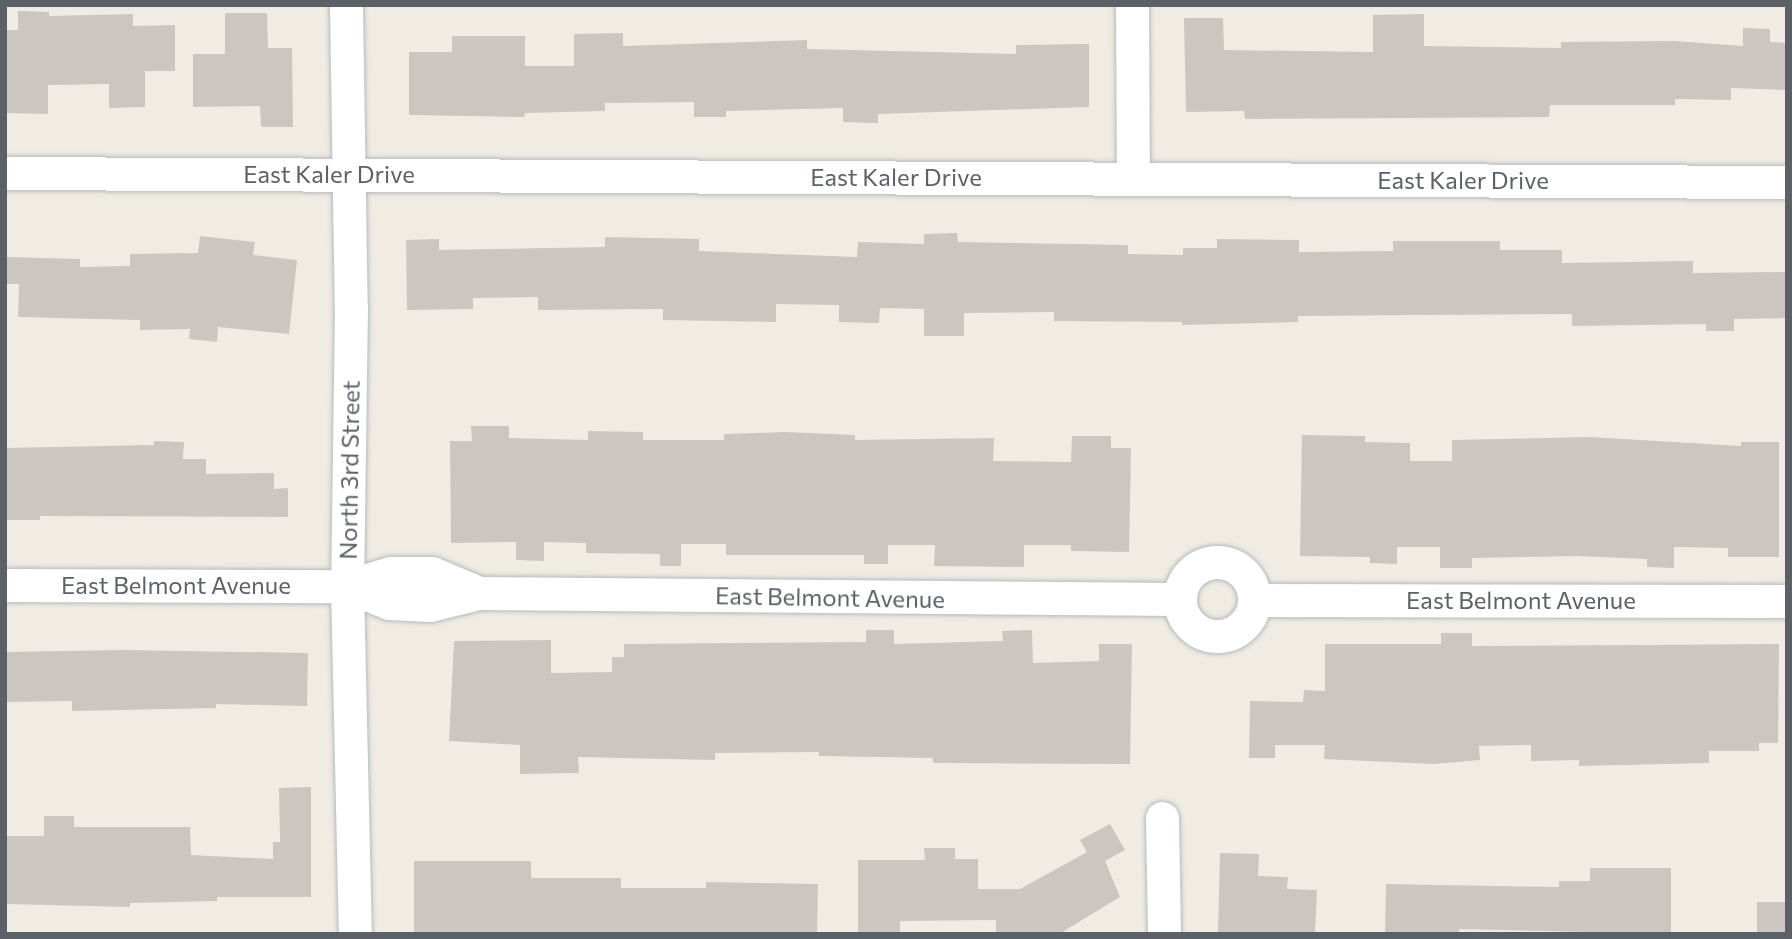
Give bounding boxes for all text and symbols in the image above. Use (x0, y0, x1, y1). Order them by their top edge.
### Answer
street label: East Kaler Drive (243, 160, 415, 188)
street label: East Kaler Drive (810, 163, 982, 191)
street label: East Kaler Drive (1377, 166, 1549, 194)
street label: North 3rd Street (333, 380, 365, 560)
street label: East Belmont Avenue (61, 571, 291, 599)
street label: East Belmont Avenue (715, 581, 945, 613)
street label: East Belmont Avenue (1406, 586, 1636, 614)

